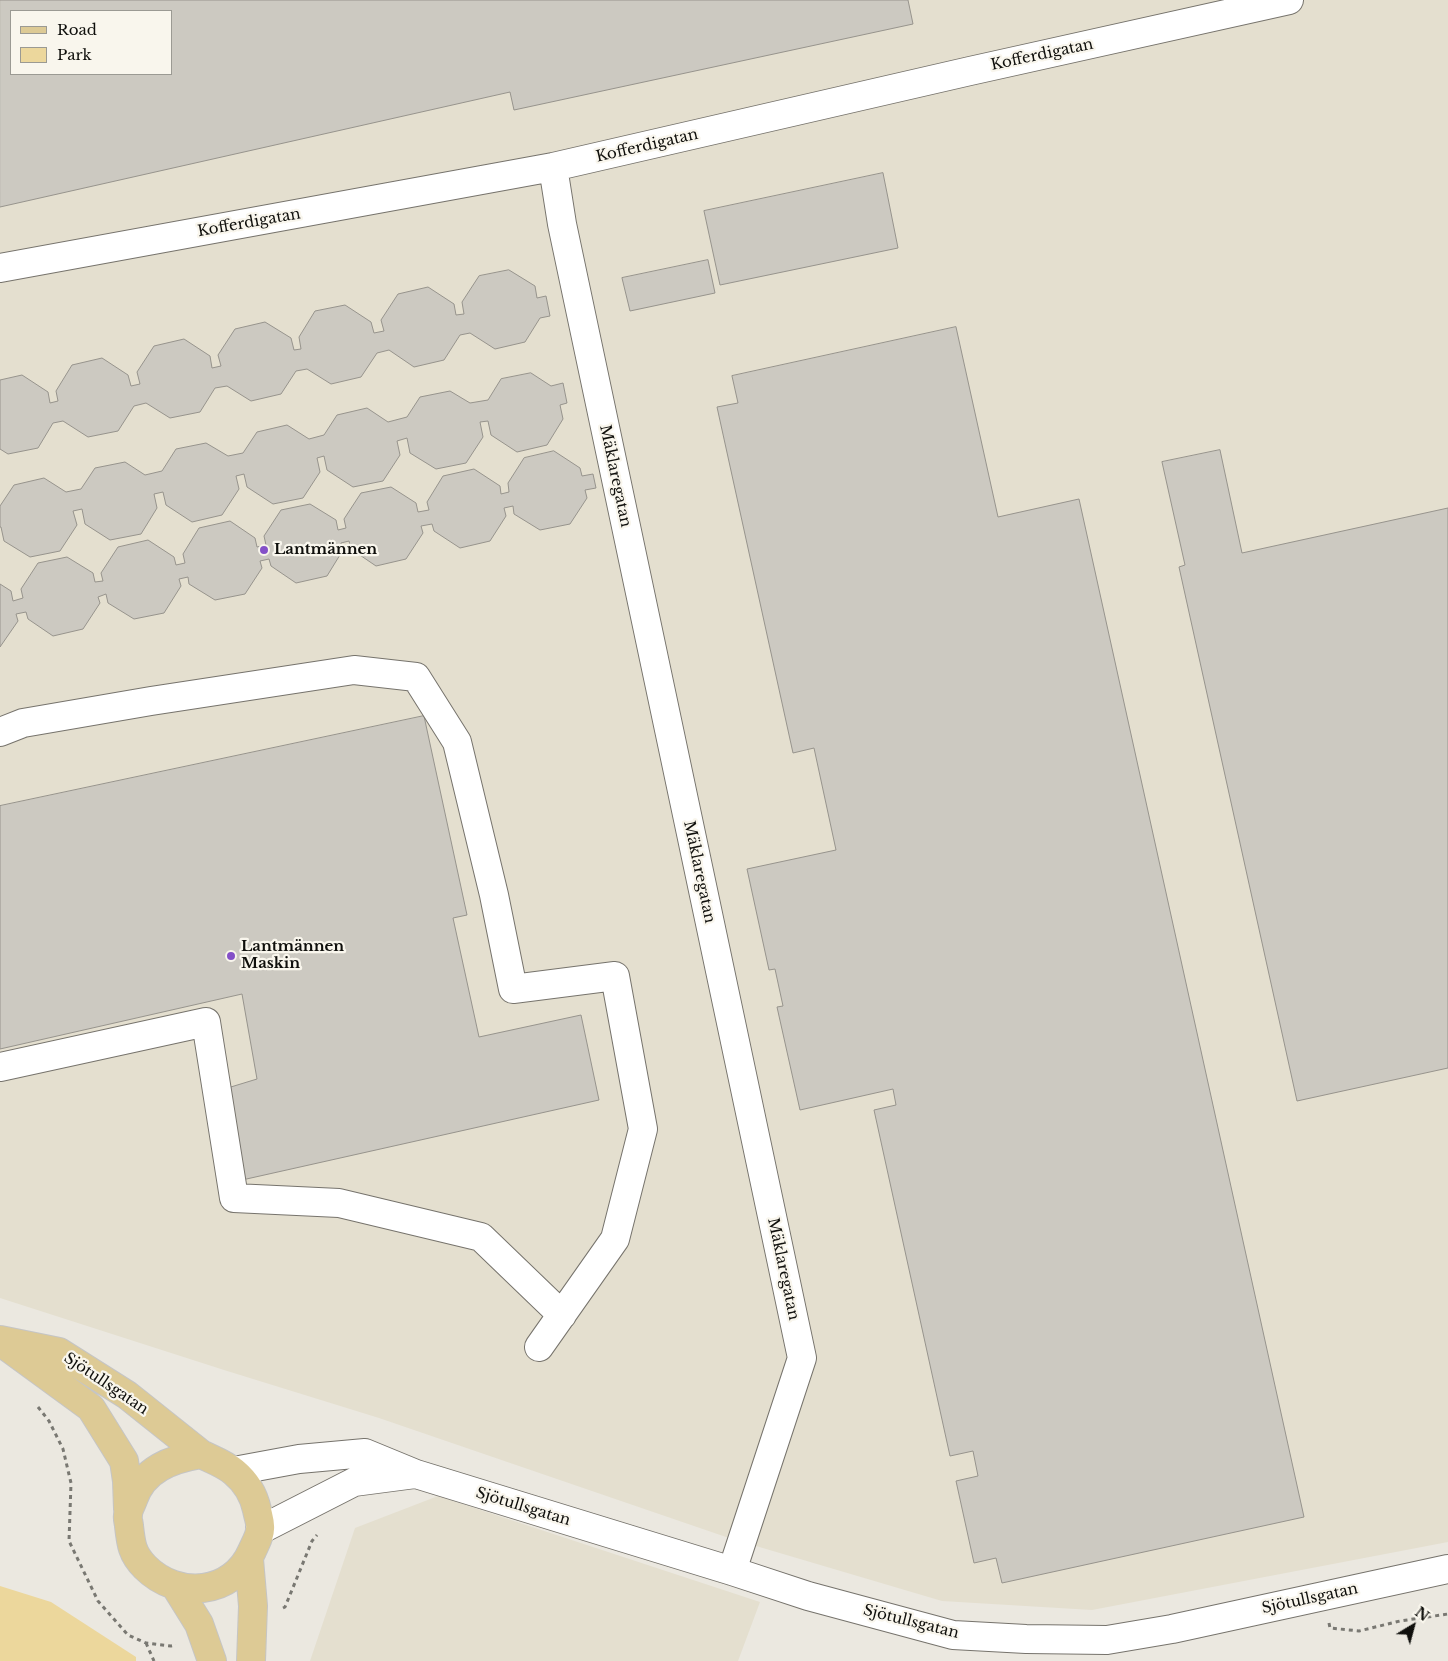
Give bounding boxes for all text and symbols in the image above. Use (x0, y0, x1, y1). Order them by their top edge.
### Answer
legend (10, 10, 172, 75)
text: Road (57, 20, 97, 39)
street label: Kofferdigatan (989, 35, 1095, 75)
text: Park (57, 45, 92, 64)
street label: Kofferdigatan (594, 126, 700, 166)
street label: Kofferdigatan (196, 205, 302, 241)
street label: Mäklaregatan (595, 423, 635, 529)
place label: Lantmännen (274, 541, 377, 559)
marker: Lantmännen (258, 544, 270, 556)
street label: Mäklaregatan (679, 819, 719, 925)
place label: Lantmännen Maskin (241, 938, 344, 973)
marker: Lantmännen Maskin (225, 950, 237, 962)
street label: Mäklaregatan (763, 1216, 803, 1322)
street label: Sjötullsgatan (60, 1349, 152, 1419)
street label: Sjötullsgatan (474, 1484, 572, 1530)
street label: Sjötullsgatan (1260, 1580, 1360, 1618)
street label: Sjötullsgatan (861, 1601, 961, 1643)
north arrow (1388, 1601, 1438, 1651)
text: N (1411, 1603, 1433, 1625)

